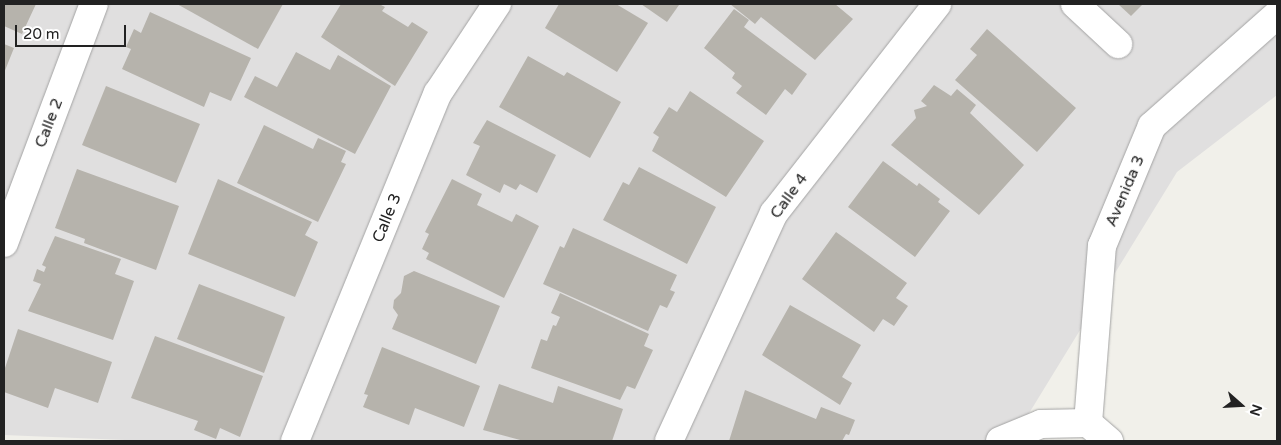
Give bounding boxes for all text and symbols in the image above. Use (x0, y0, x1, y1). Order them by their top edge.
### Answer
scale bar (18, 15, 129, 47)
text: 20 m (23, 25, 60, 43)
street label: Calle 2 (31, 96, 67, 150)
street label: Avenida 3 (1101, 152, 1149, 230)
street label: Calle 4 (766, 170, 812, 222)
street label: Calle 3 (368, 191, 406, 245)
north arrow (1216, 380, 1266, 430)
text: N (1246, 402, 1266, 418)

